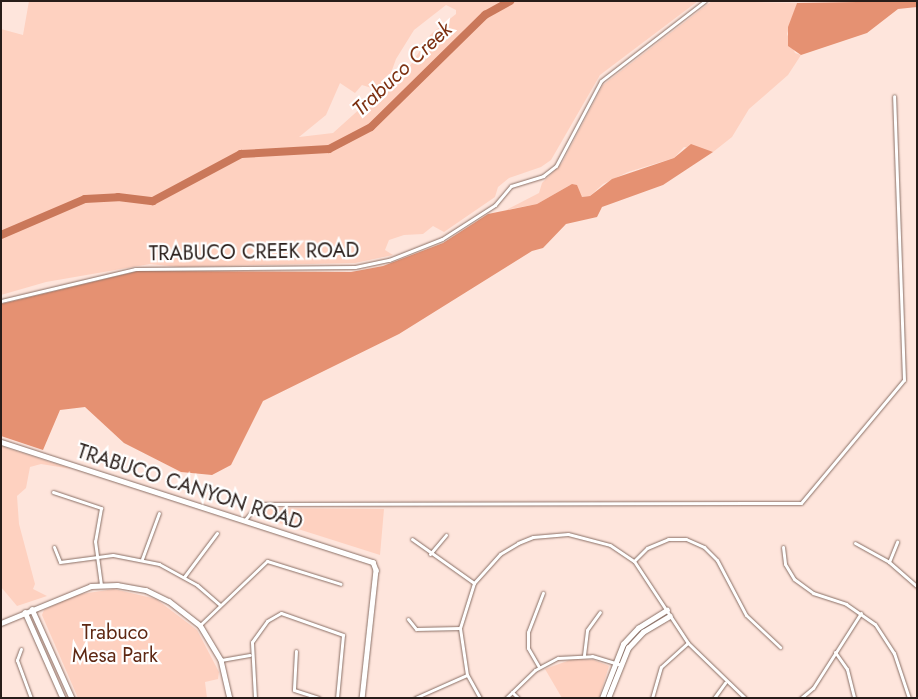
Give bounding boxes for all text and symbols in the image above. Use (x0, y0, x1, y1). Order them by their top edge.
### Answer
water label: Trabuco Creek (347, 17, 457, 121)
street label: TRABUCO CREEK ROAD (149, 238, 359, 266)
street label: TRABUCO CANYON ROAD (74, 439, 306, 535)
park label: Trabuco Mesa Park (72, 621, 158, 668)

